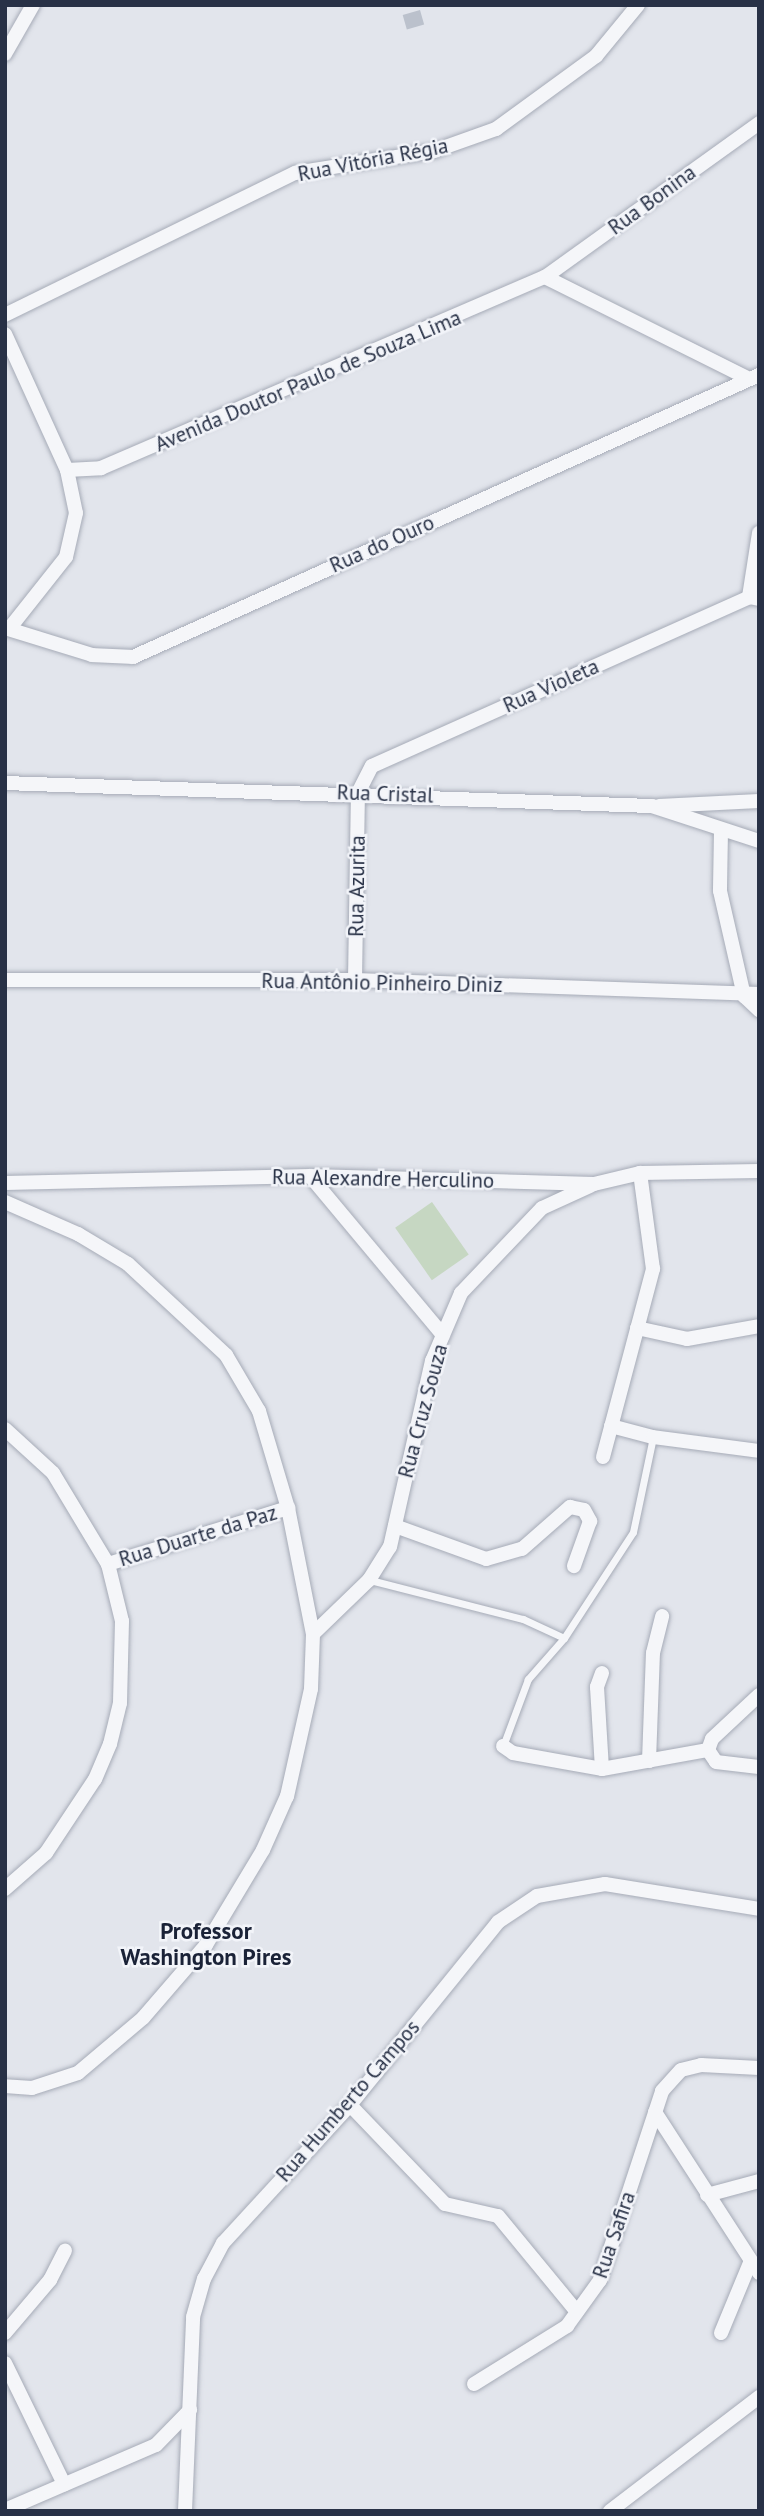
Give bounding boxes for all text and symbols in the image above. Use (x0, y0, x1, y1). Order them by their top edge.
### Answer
street label: Rua Vitória Régia (295, 133, 451, 187)
street label: Rua Bonina (603, 160, 701, 240)
street label: Avenida Doutor Paulo de Souza Lima (151, 305, 465, 457)
street label: Rua do Ouro (326, 510, 438, 578)
street label: Rua Violeta (499, 654, 603, 718)
street label: Rua Cristal (336, 780, 434, 808)
street label: Rua Azurita (344, 835, 370, 937)
street label: Rua Antônio Pinheiro Diniz (261, 968, 503, 998)
street label: Rua Alexandre Herculino (271, 1164, 495, 1194)
street label: Rua Cruz Souza (393, 1341, 453, 1481)
street label: Rua Duarte da Paz (116, 1500, 280, 1572)
district label: Professor Washington Pires (121, 1917, 291, 1971)
street label: Rua Humberto Campos (271, 2015, 425, 2187)
street label: Rua Safira (587, 2188, 641, 2282)

